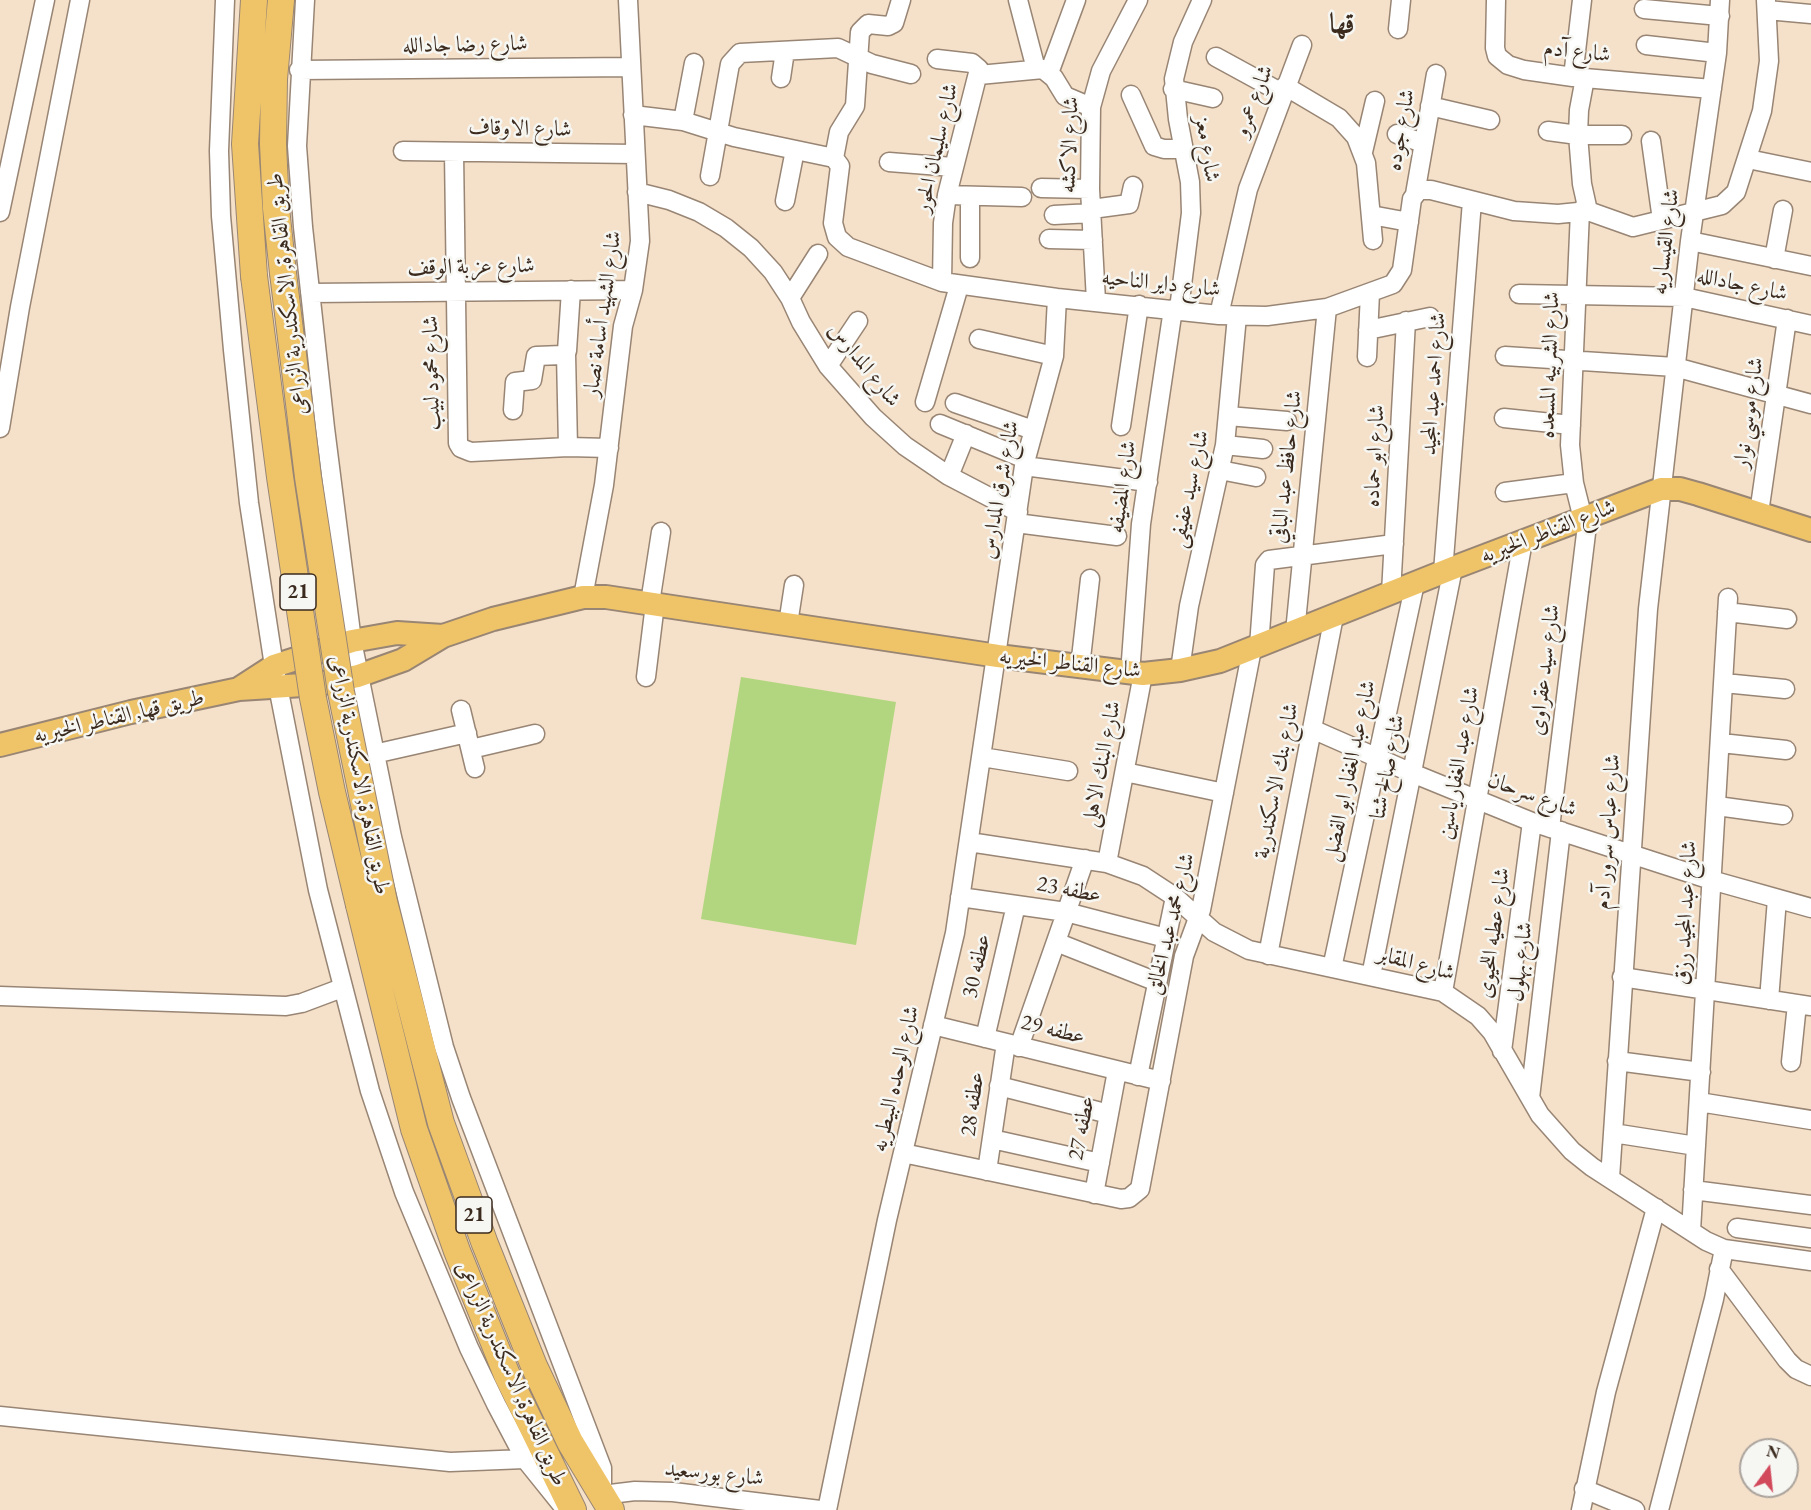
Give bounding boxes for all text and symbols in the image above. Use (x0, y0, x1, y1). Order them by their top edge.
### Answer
district label: قها (1329, 8, 1355, 42)
street label: شارع رضا جادالله (402, 31, 528, 59)
street label: شارع آدم (1542, 35, 1612, 69)
street label: شارع عمرو (1228, 62, 1280, 140)
street label: شارع سليمان الحور (909, 81, 965, 215)
street label: شارع جوده (1381, 87, 1421, 173)
street label: شارع الاكشه (1055, 96, 1085, 194)
street label: شارع معز (1189, 114, 1225, 184)
street label: شارع الاوقاف (468, 115, 572, 143)
street label: طريق القاهرة, الاسكندرية الزراعى (262, 172, 314, 416)
street label: شارع القيساريه (1646, 188, 1686, 296)
street label: شارع الشهيد أسامة نصار (578, 229, 628, 399)
street label: شارع عزبة الوقف (407, 253, 535, 281)
street label: شارع جادالله (1694, 263, 1790, 307)
street label: شارع داير الناحيه (1100, 265, 1222, 303)
street label: شارع الشربيه المسعده (1534, 291, 1566, 439)
street label: شارع احمد عبد المجيد (1416, 312, 1452, 456)
street label: شارع محمود لبيب (418, 316, 446, 430)
street label: شارع المدارس (822, 317, 906, 413)
street label: شارع موسي نوار (1728, 356, 1770, 470)
street label: شارع حافظ عبد الباقي (1266, 389, 1308, 545)
street label: شارع ابو حماده (1359, 404, 1391, 508)
street label: شارع شرق المدارس (975, 419, 1025, 561)
street label: شارع سيد عفيفى (1165, 428, 1215, 550)
street label: شارع المضيفه (1103, 439, 1143, 535)
street label: شارع القناطر الخيريه (1477, 494, 1619, 570)
road number: 21 (280, 574, 316, 610)
street label: شارع سيد عقراوى (1524, 603, 1566, 737)
street label: شارع القناطر الخيريه (998, 643, 1142, 685)
street label: طريق القاهرة, الاسكندرية الزراعى (323, 653, 395, 897)
street label: شارع عبد الغفار ابو الفضل (1318, 678, 1382, 864)
street label: شارع عبد الغفار ياسين (1433, 684, 1485, 842)
street label: طريق قها, القناطر الخيريه (31, 685, 207, 749)
street label: شارع البنك الاهلى (1077, 699, 1127, 829)
street label: شارع بنك الاسكندرية (1249, 701, 1305, 861)
street label: شارع صالح شتا (1365, 713, 1411, 821)
street label: شارع عباس سرور آدم (1589, 753, 1627, 911)
street label: شارع سرحان (1484, 767, 1580, 823)
street label: شارع عبد المجيد رزق (1669, 840, 1703, 986)
street label: شارع محمد عبد الخالق (1141, 850, 1201, 998)
street label: شارع عطيه اللحيوى (1472, 866, 1516, 1000)
street label: عطفه 23 (1035, 871, 1103, 909)
street label: شارع بهلول (1503, 921, 1539, 1003)
street label: عطفه 30 (957, 931, 997, 1001)
street label: شارع المقابر (1374, 941, 1458, 987)
street label: شارع الوحده البيطريه (866, 1003, 926, 1155)
street label: عطفه 29 (1018, 1009, 1088, 1051)
street label: عطفه 28 (955, 1070, 991, 1138)
street label: عطفه 27 (1063, 1094, 1101, 1162)
road number: 21 (456, 1197, 492, 1233)
street label: طريق القاهرة, الاسكندرية الزراعى (449, 1258, 573, 1490)
north arrow (1739, 1438, 1799, 1498)
text: N (1764, 1440, 1782, 1464)
street label: شارع بورسعيد (663, 1456, 765, 1492)

